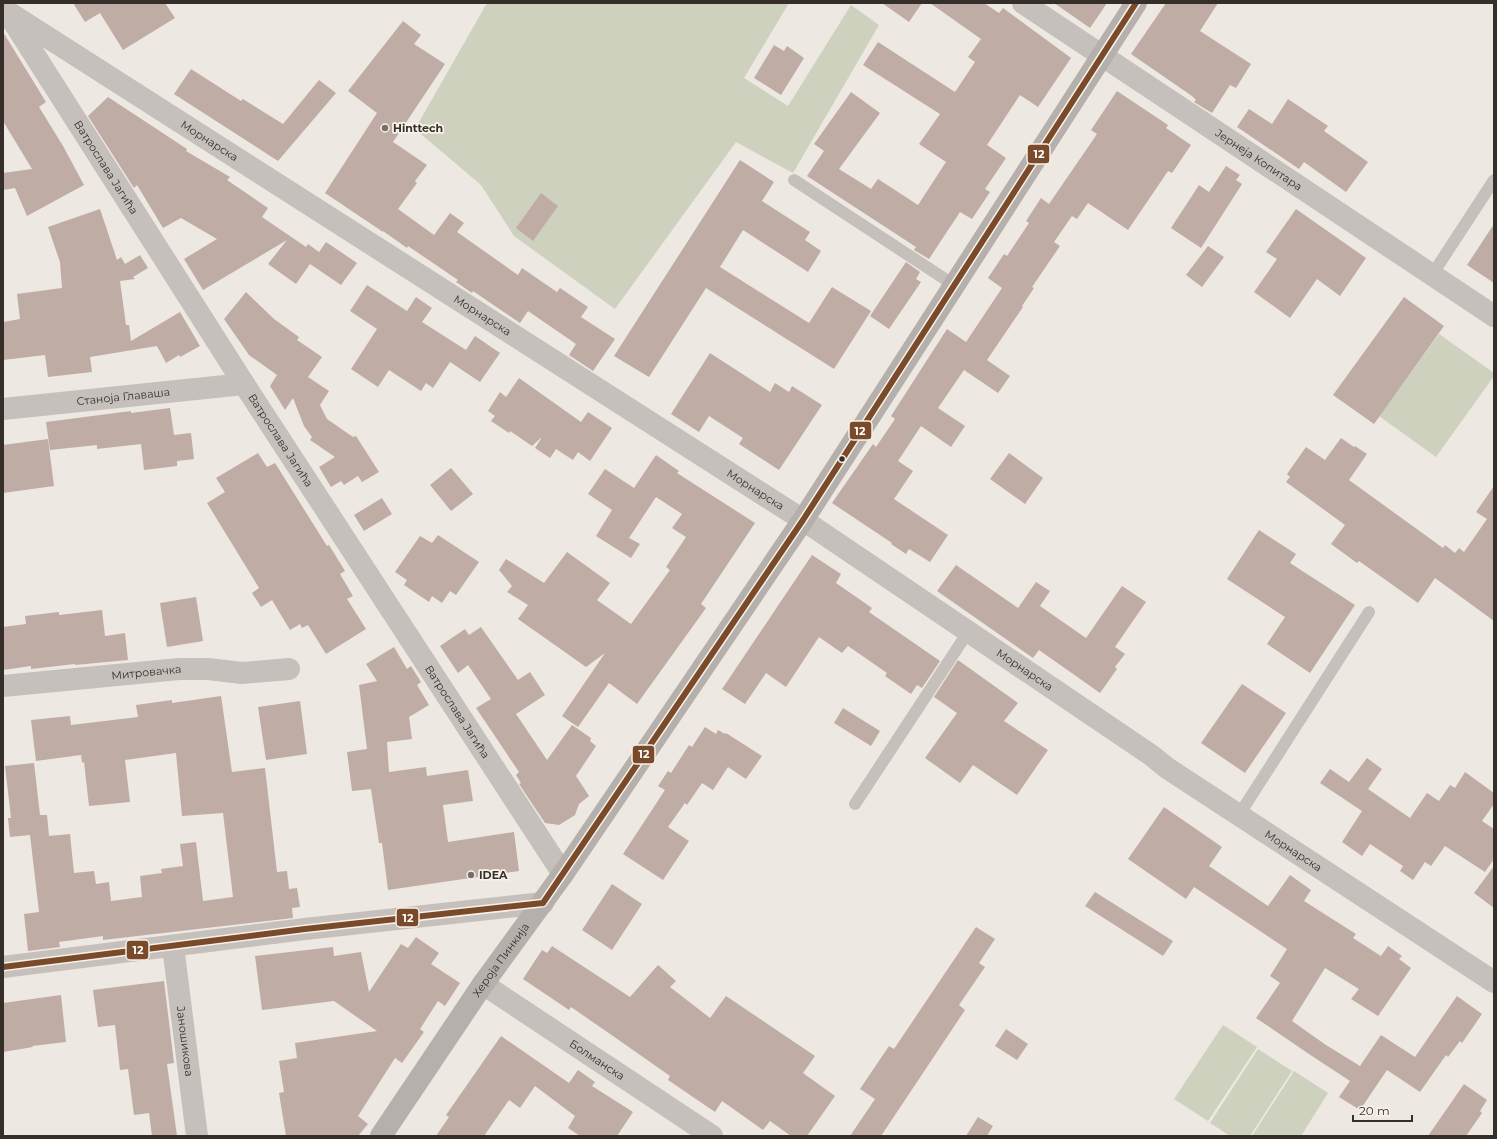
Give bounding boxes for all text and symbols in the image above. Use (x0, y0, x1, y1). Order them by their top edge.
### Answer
street label: Морнарска (178, 117, 241, 164)
street label: Ватрослава Јагића (71, 118, 141, 217)
place label: Hinttech (393, 121, 443, 135)
marker: Hinttech (380, 123, 390, 133)
street label: Јернеја Копитара (1213, 126, 1305, 194)
line badge: 12 (1027, 144, 1050, 164)
text: 12 (1034, 147, 1045, 161)
street label: Морнарска (451, 292, 514, 339)
street label: Станоја Главаша (76, 385, 171, 408)
street label: Ватрослава Јагића (245, 391, 316, 490)
line badge: 12 (849, 421, 872, 440)
text: 12 (855, 424, 866, 438)
unlabelled marker (837, 454, 847, 464)
street label: Морнарска (724, 466, 787, 513)
street label: Морнарска (994, 646, 1056, 694)
street label: Митровачка (111, 662, 182, 683)
street label: Ватрослава Јагића (422, 662, 493, 761)
line badge: 12 (632, 745, 655, 764)
text: 12 (639, 747, 650, 761)
street label: Морнарска (1262, 827, 1325, 874)
place label: IDEA (479, 868, 508, 882)
marker: IDEA (466, 870, 476, 880)
line badge: 12 (396, 908, 419, 927)
text: 12 (403, 911, 414, 925)
street label: Хероја Пинкија (469, 920, 532, 1000)
line badge: 12 (126, 940, 149, 960)
text: 12 (133, 943, 144, 957)
street label: Јаношикова (174, 1005, 196, 1077)
street label: Болманска (567, 1036, 627, 1083)
scale bar (1353, 1097, 1412, 1123)
text: 20 m (1359, 1103, 1390, 1118)

